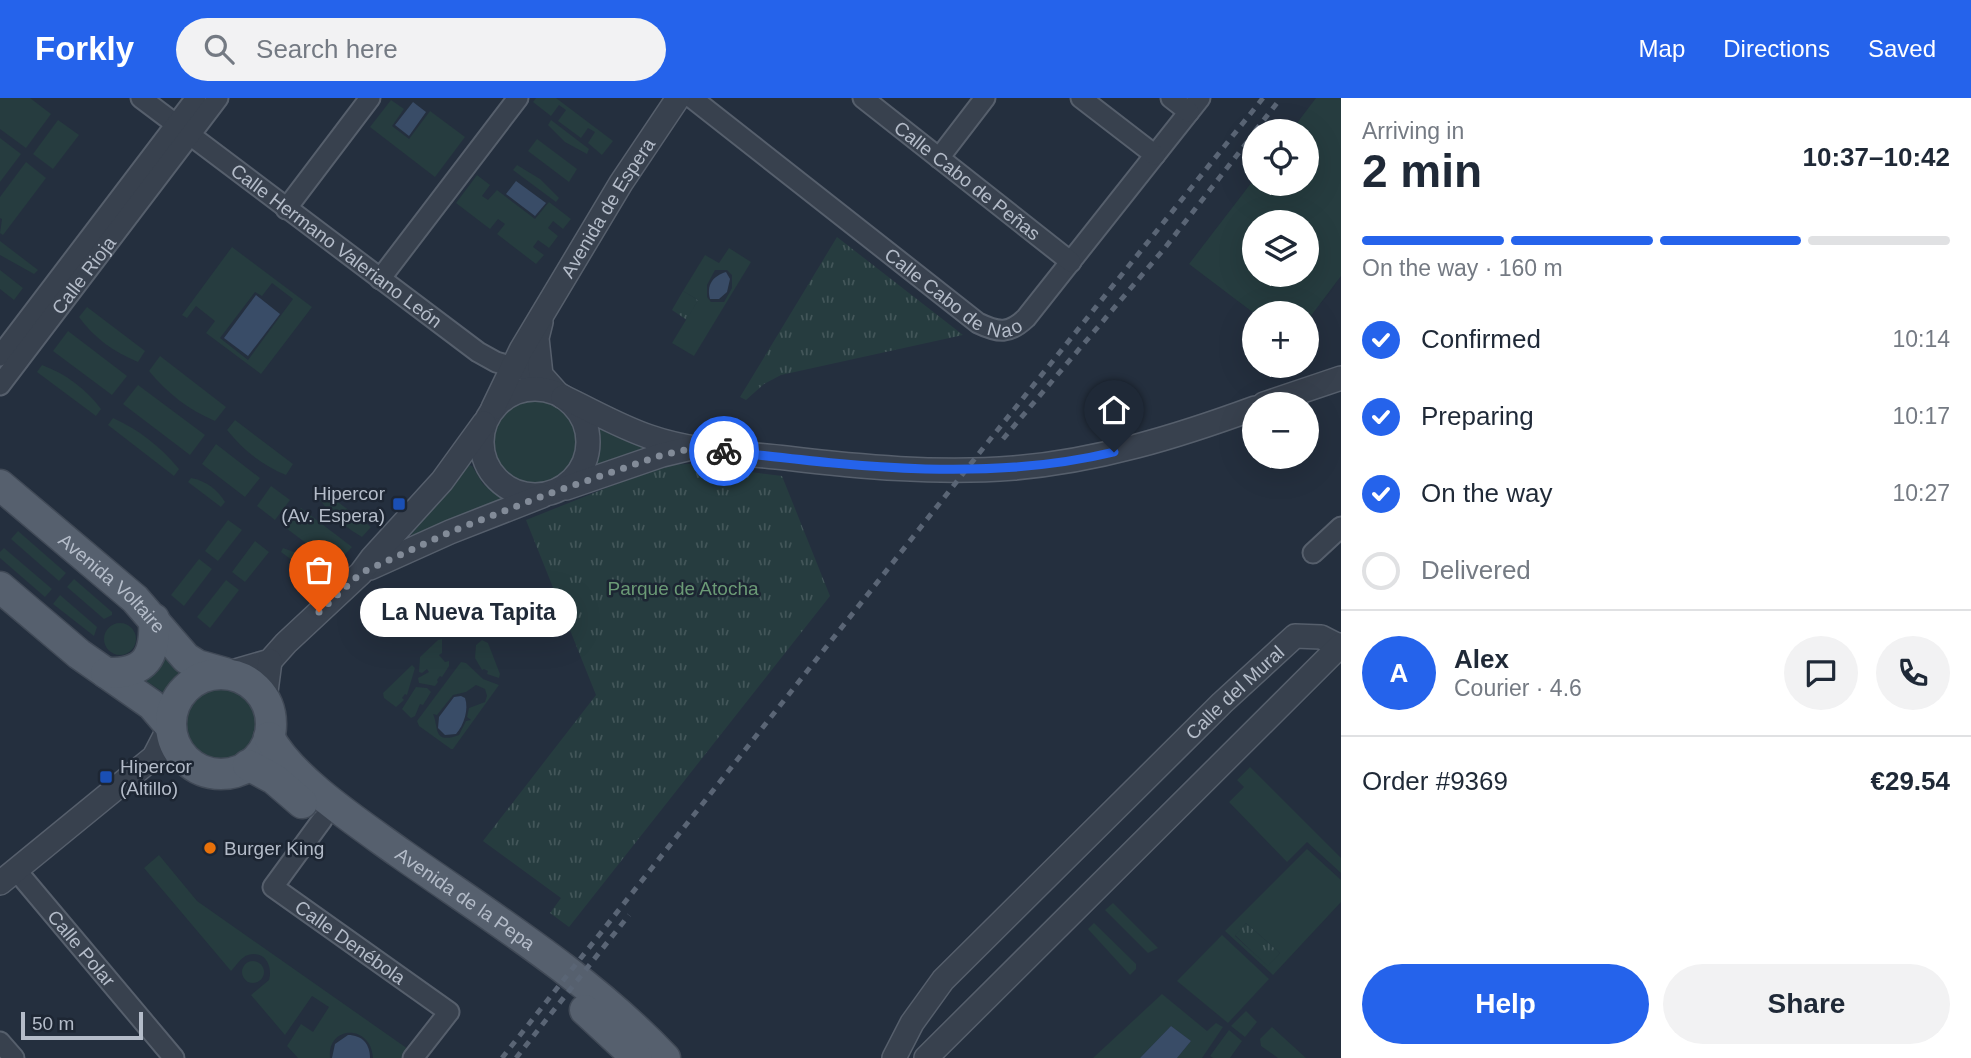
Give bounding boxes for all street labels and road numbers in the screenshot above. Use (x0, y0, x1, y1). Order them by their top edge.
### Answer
street label: Calle Cabo de Peñas (890, 116, 1045, 244)
street label: Avenida de Espera (556, 134, 659, 281)
street label: Calle Hermano Valeriano León (227, 159, 446, 332)
street label: Calle Rioja (47, 232, 120, 318)
street label: Calle Cabo de Nao (881, 243, 1026, 341)
street label: Avenida Voltaire (55, 529, 170, 637)
street label: Calle del Mural (1181, 641, 1288, 744)
street label: Avenida de la Pepa (392, 843, 539, 954)
street label: Calle Denébola (291, 896, 410, 988)
street label: Calle Polar (44, 906, 120, 991)

